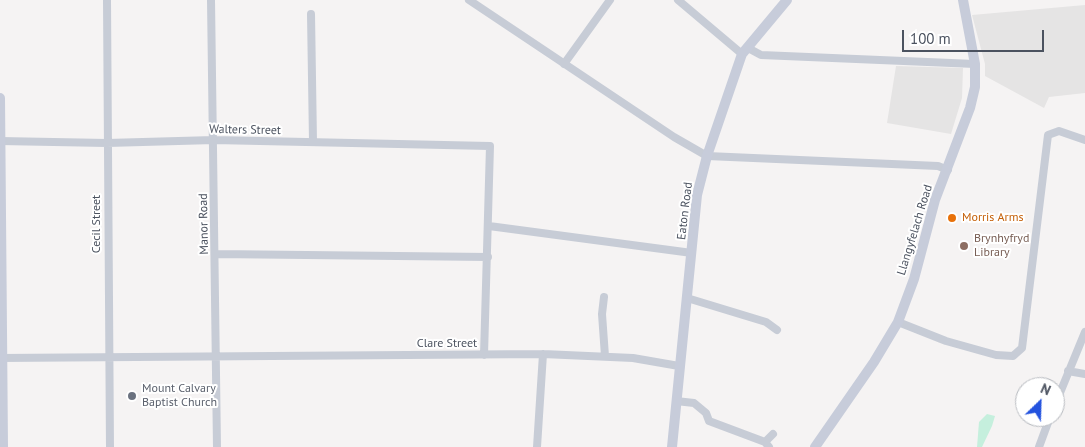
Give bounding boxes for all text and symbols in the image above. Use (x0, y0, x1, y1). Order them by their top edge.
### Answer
scale bar (905, 20, 1048, 52)
text: 100 m (910, 29, 951, 48)
street label: Walters Street (209, 122, 281, 138)
street label: Eaton Road (674, 181, 696, 241)
street label: Llangyfelach Road (894, 183, 936, 277)
street label: Manor Road (196, 193, 212, 255)
street label: Cecil Street (90, 195, 104, 253)
place label: Morris Arms (962, 211, 1023, 225)
marker: Morris Arms (946, 212, 958, 224)
place label: Brynhyfryd Library (974, 232, 1029, 260)
marker: Brynhyfryd Library (958, 240, 970, 252)
street label: Clare Street (417, 337, 477, 351)
north arrow (1015, 377, 1065, 427)
text: N (1038, 379, 1054, 399)
place label: Mount Calvary Baptist Church (142, 382, 217, 410)
marker: Mount Calvary Baptist Church (126, 390, 138, 402)

